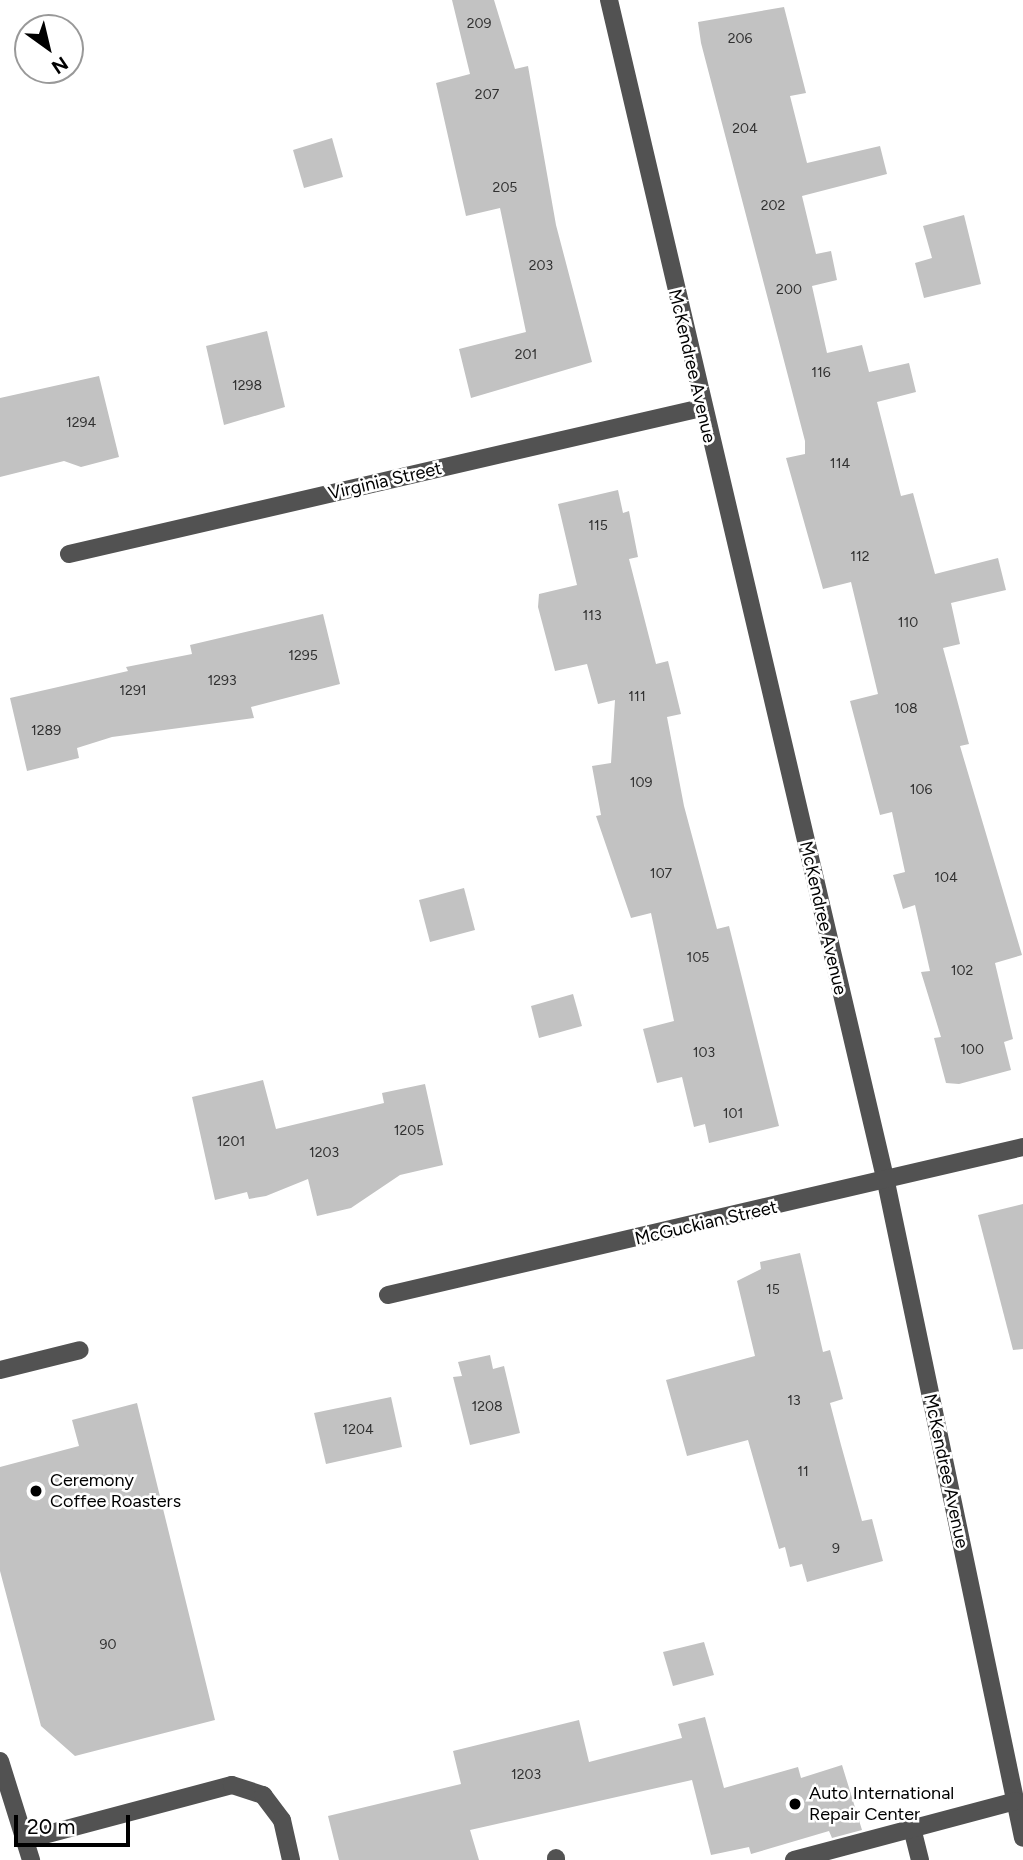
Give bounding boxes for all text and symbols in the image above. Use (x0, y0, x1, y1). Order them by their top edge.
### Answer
north arrow (14, 14, 84, 84)
house number: 209 (467, 16, 491, 32)
house number: 206 (728, 31, 752, 47)
text: N (47, 52, 72, 79)
house number: 207 (475, 87, 499, 103)
house number: 204 (732, 121, 758, 137)
house number: 205 (493, 180, 517, 196)
house number: 202 (761, 198, 785, 214)
house number: 203 (529, 258, 553, 274)
house number: 200 (776, 282, 802, 298)
street label: McKendree Avenue (664, 287, 720, 445)
house number: 201 (515, 347, 537, 363)
house number: 116 (811, 365, 831, 381)
house number: 1298 (232, 378, 262, 394)
house number: 1294 (66, 415, 96, 431)
house number: 114 (830, 456, 850, 472)
street label: Virginia Street (326, 457, 444, 505)
house number: 115 (588, 518, 608, 534)
house number: 112 (850, 549, 870, 565)
house number: 113 (582, 608, 602, 624)
house number: 110 (898, 615, 918, 631)
house number: 1295 (288, 648, 318, 664)
house number: 1293 (207, 673, 237, 689)
house number: 1291 (119, 683, 147, 699)
house number: 111 (628, 689, 646, 705)
house number: 108 (894, 701, 918, 717)
house number: 1289 (31, 723, 61, 739)
house number: 109 (630, 775, 652, 791)
house number: 106 (910, 782, 932, 798)
street label: McKendree Avenue (795, 839, 851, 997)
house number: 107 (650, 866, 672, 882)
house number: 104 (934, 870, 958, 886)
house number: 105 (687, 950, 709, 966)
house number: 102 (951, 963, 973, 979)
house number: 100 (960, 1042, 984, 1058)
house number: 103 (693, 1045, 715, 1061)
house number: 101 (723, 1106, 743, 1122)
house number: 1205 (394, 1123, 424, 1139)
house number: 1201 (217, 1134, 245, 1150)
house number: 1203 (309, 1145, 339, 1161)
street label: McGuckian Street (633, 1196, 779, 1250)
house number: 15 (766, 1282, 780, 1298)
street label: McKendree Avenue (919, 1392, 973, 1550)
house number: 13 (787, 1393, 801, 1409)
house number: 1208 (471, 1399, 503, 1415)
house number: 1204 (342, 1422, 374, 1438)
house number: 11 (797, 1464, 809, 1480)
place label: Ceremony Coffee Roasters (50, 1470, 181, 1512)
marker: Ceremony Coffee Roasters (28, 1483, 44, 1499)
house number: 9 (832, 1541, 840, 1557)
house number: 90 (100, 1637, 116, 1653)
house number: 1203 (511, 1767, 541, 1783)
place label: Auto International Repair Center (809, 1783, 954, 1826)
marker: Auto International Repair Center (787, 1796, 803, 1812)
scale bar (18, 1800, 133, 1844)
text: 20 m (27, 1814, 75, 1839)

